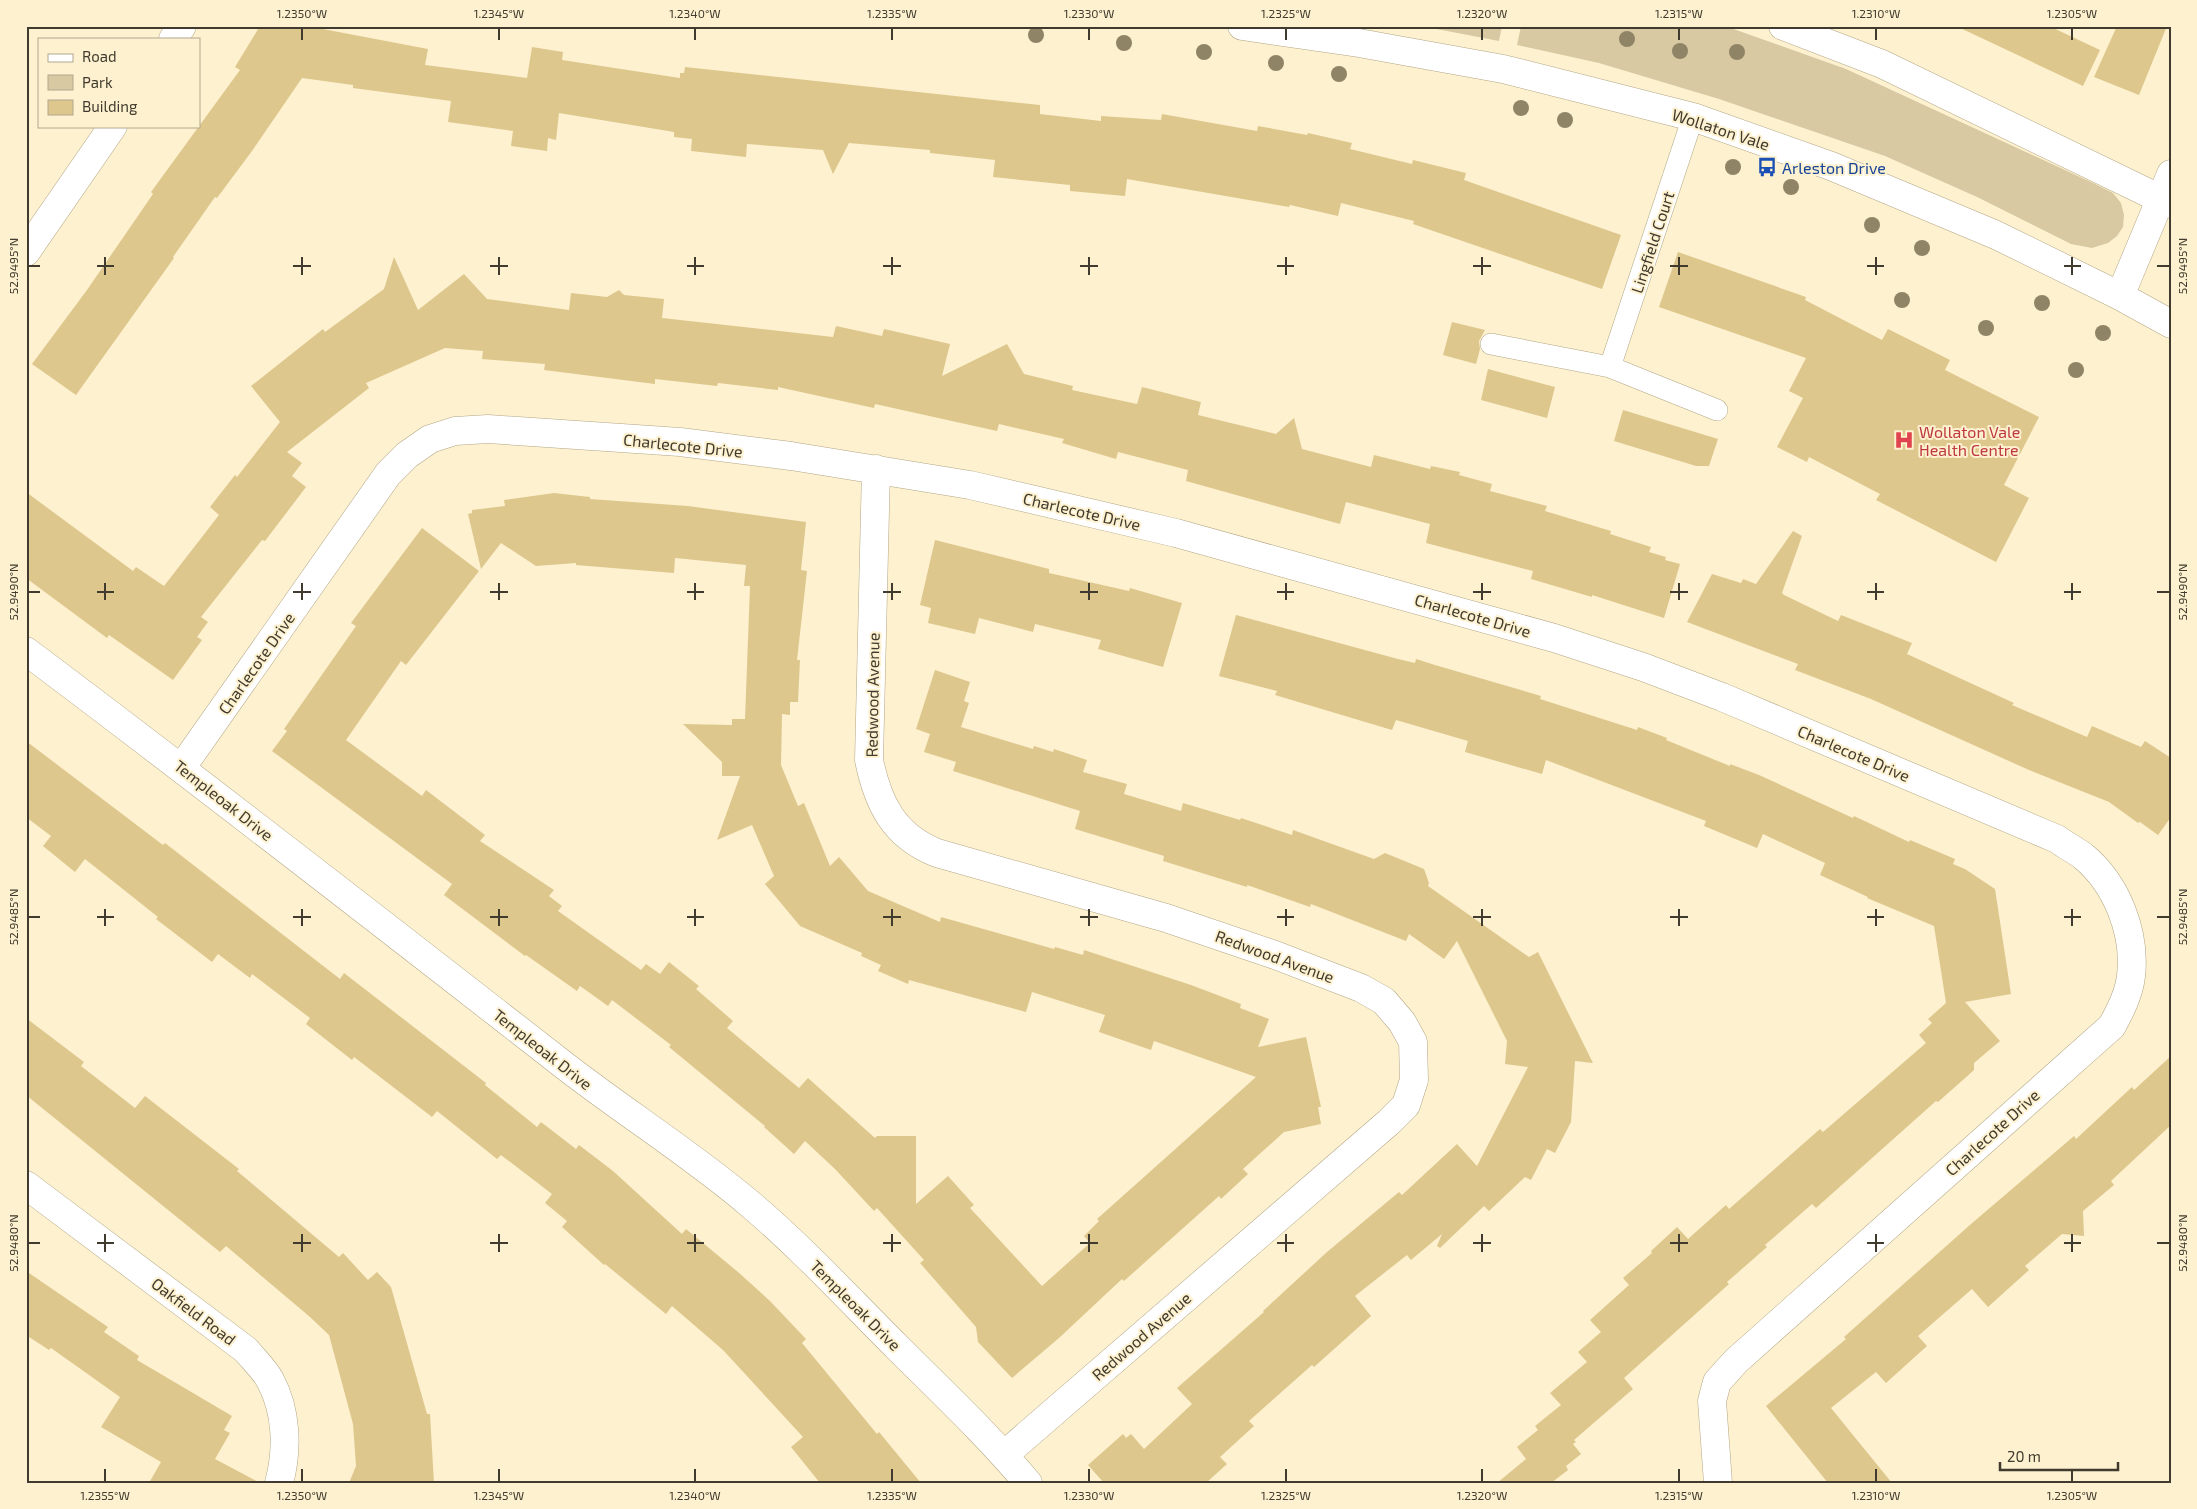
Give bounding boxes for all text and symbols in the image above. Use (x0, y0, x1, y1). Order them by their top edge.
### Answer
text: 1.2350°W (277, 6, 327, 20)
text: 1.2345°W (474, 6, 524, 20)
text: 1.2340°W (669, 6, 721, 20)
text: 1.2335°W (867, 6, 917, 20)
text: 1.2330°W (1064, 6, 1114, 20)
text: 1.2325°W (1261, 6, 1311, 20)
text: 1.2320°W (1457, 6, 1507, 20)
text: 1.2315°W (1655, 6, 1703, 20)
text: 1.2310°W (1852, 6, 1900, 20)
text: 1.2305°W (2047, 6, 2097, 20)
legend (38, 38, 200, 128)
text: Road (82, 47, 117, 65)
text: Park (82, 73, 113, 91)
text: Building (82, 97, 138, 115)
street label: Wollaton Vale (1670, 104, 1772, 154)
bus stop icon: Arleston Drive (1756, 156, 1778, 178)
place label: Arleston Drive (1782, 158, 1886, 177)
street label: Lingfield Court (1627, 189, 1677, 295)
text: 52.9495°N (6, 238, 20, 294)
text: 52.9495°N (2175, 238, 2189, 294)
place label: Wollaton Vale Health Centre (1919, 422, 2020, 459)
street label: Charlecote Drive (622, 429, 744, 461)
hospital icon: Wollaton Vale Health Centre (1893, 429, 1915, 451)
street label: Charlecote Drive (1021, 488, 1143, 534)
text: 52.9490°N (6, 563, 20, 621)
text: 52.9490°N (2175, 563, 2189, 621)
street label: Charlecote Drive (1413, 589, 1533, 641)
street label: Charlecote Drive (214, 608, 298, 718)
street label: Redwood Avenue (861, 632, 883, 758)
street label: Charlecote Drive (1795, 721, 1913, 785)
street label: Templeoak Drive (171, 756, 277, 844)
text: 52.9485°N (6, 889, 20, 945)
text: 52.9485°N (2175, 889, 2189, 945)
street label: Redwood Avenue (1213, 926, 1337, 986)
street label: Templeoak Drive (490, 1005, 596, 1093)
street label: Charlecote Drive (1941, 1085, 2043, 1179)
text: 52.9480°N (6, 1214, 20, 1272)
text: 52.9480°N (2175, 1214, 2189, 1272)
street label: Templeoak Drive (807, 1256, 905, 1354)
street label: Oakfield Road (148, 1273, 240, 1349)
street label: Redwood Avenue (1088, 1288, 1194, 1384)
scale bar (2000, 1439, 2117, 1471)
text: 20 m (2007, 1447, 2041, 1465)
text: 1.2355°W (80, 1488, 130, 1502)
text: 1.2350°W (277, 1488, 327, 1502)
text: 1.2345°W (474, 1488, 524, 1502)
text: 1.2340°W (669, 1488, 721, 1502)
text: 1.2335°W (867, 1488, 917, 1502)
text: 1.2330°W (1064, 1488, 1114, 1502)
text: 1.2325°W (1261, 1488, 1311, 1502)
text: 1.2320°W (1457, 1488, 1507, 1502)
text: 1.2315°W (1655, 1488, 1703, 1502)
text: 1.2310°W (1852, 1488, 1900, 1502)
text: 1.2305°W (2047, 1488, 2097, 1502)

